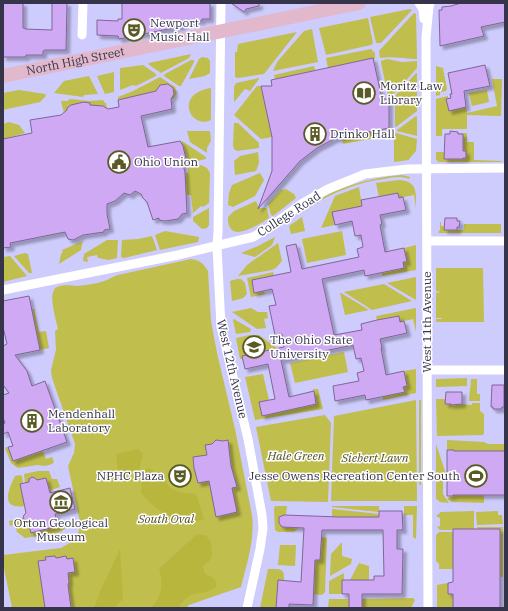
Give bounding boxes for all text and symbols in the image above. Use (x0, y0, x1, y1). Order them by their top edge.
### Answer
place label: Newport Music Hall (150, 15, 210, 44)
theatre icon: Newport Music Hall (121, 17, 147, 43)
street label: North High Street (25, 43, 126, 78)
place label: Moritz Law Library (380, 78, 443, 107)
library icon: Moritz Law Library (351, 80, 377, 106)
building icon: Drinko Hall (302, 121, 328, 147)
place label: Drinko Hall (330, 126, 395, 141)
public building icon: Ohio Union (106, 149, 132, 175)
place label: Ohio Union (134, 154, 198, 169)
street label: College Road (254, 188, 323, 240)
street label: West 11th Avenue (419, 271, 434, 373)
street label: West 12th Avenue (214, 318, 251, 420)
place label: The Ohio State University (270, 332, 352, 361)
school or university icon: The Ohio State University (241, 334, 267, 360)
place label: Mendenhall Laboratory (48, 406, 116, 435)
building icon: Mendenhall Laboratory (19, 408, 45, 434)
park label: Hale Green (266, 448, 325, 463)
park label: Siebert Lawn (340, 450, 409, 465)
theatre icon: NPHC Plaza (167, 463, 193, 489)
sports icon: Jesse Owens Recreation Center South (463, 463, 489, 489)
place label: NPHC Plaza (97, 468, 164, 483)
place label: Jesse Owens Recreation Center South (249, 468, 461, 483)
museum icon: Orton Geological Museum (48, 489, 74, 515)
park label: South Oval (137, 511, 195, 526)
place label: Orton Geological Museum (14, 515, 109, 544)

